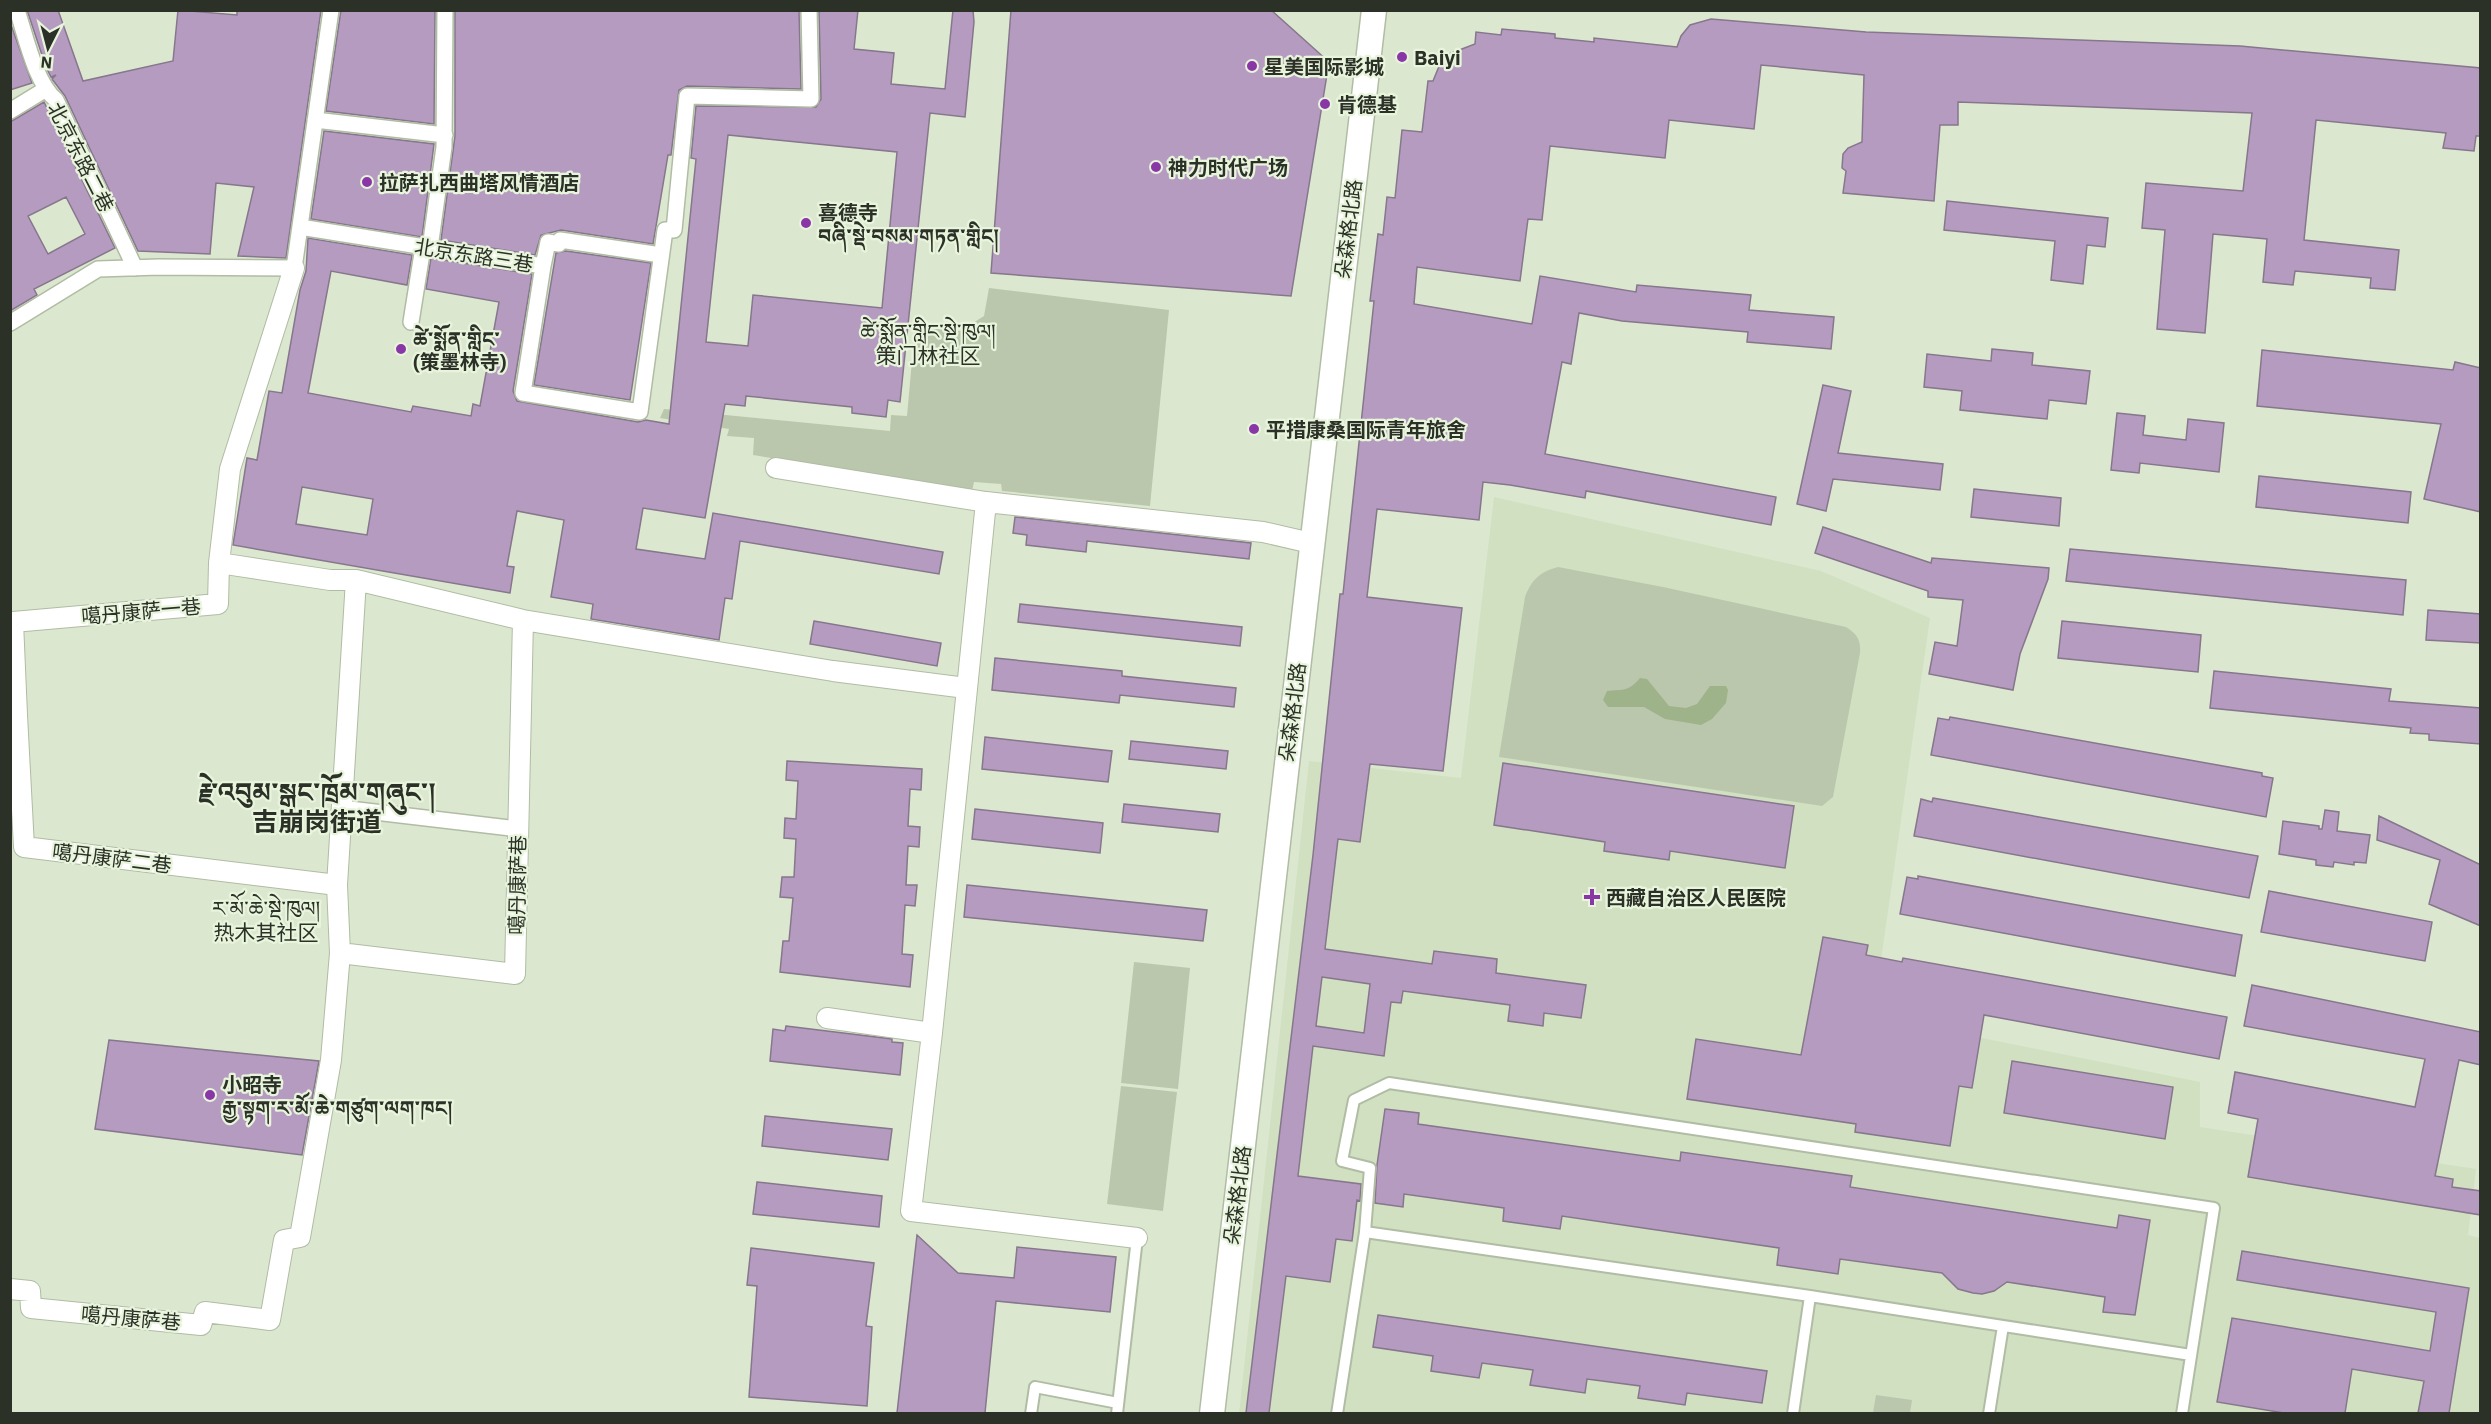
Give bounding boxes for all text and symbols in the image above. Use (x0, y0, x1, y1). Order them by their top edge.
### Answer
north arrow (18, 18, 78, 78)
place label: Baiyi (1414, 44, 1461, 71)
marker: Baiyi (1395, 50, 1409, 64)
text: N (40, 52, 53, 73)
place label: 星美国际影城 (1264, 53, 1384, 80)
marker: 星美国际影城 (1245, 59, 1259, 73)
place label: 肯德基 (1337, 91, 1397, 118)
street label: 北京东路二巷 (42, 97, 120, 217)
marker: 肯德基 (1318, 97, 1332, 111)
place label: 神力时代广场 (1168, 154, 1288, 181)
marker: 神力时代广场 (1149, 160, 1163, 174)
place label: 拉萨扎西曲塔风情酒店 (379, 169, 579, 196)
marker: 拉萨扎西曲塔风情酒店 (360, 175, 374, 189)
street label: 朵森格北路 (1329, 178, 1367, 280)
place label: 喜德寺 བཞི་སྡེ་བསམ་གཏན་གླིང། (818, 199, 999, 253)
marker: 喜德寺 བཞི་སྡེ་བསམ་གཏན་གླིང། (799, 216, 813, 230)
street label: 北京东路三巷 (413, 232, 535, 278)
district label: ཚེ་སྨོན་གླིང་སྡེ་ཁུལ། 策门林社区 (860, 316, 996, 369)
place label: ཚེ་སྨོན་གླིང་ (策墨林寺) (413, 323, 507, 375)
marker: ཚེ་སྨོན་གླིང་ (策墨林寺) (394, 342, 408, 356)
place label: 平措康桑国际青年旅舍 (1266, 416, 1466, 443)
marker: 平措康桑国际青年旅舍 (1247, 422, 1261, 436)
street label: 噶丹康萨一巷 (80, 592, 202, 630)
street label: 朵森格北路 (1273, 661, 1311, 763)
district label: རྗེ་འབུམ་སྒང་ཁྲོམ་གཞུང་། 吉崩岗街道 (198, 772, 436, 838)
street label: 噶丹康萨巷 (503, 835, 531, 935)
street label: 噶丹康萨二巷 (51, 837, 173, 879)
place label: 西藏自治区人民医院 (1606, 884, 1786, 911)
marker: 西藏自治区人民医院 (1583, 888, 1601, 906)
district label: ར་མོ་ཆེ་སྡེ་ཁུལ། 热木其社区 (212, 890, 320, 946)
place label: 小昭寺 རྒྱ་སྟག་ར་མོ་ཆེ་གཙུག་ལག་ཁང། (222, 1071, 453, 1126)
marker: 小昭寺 རྒྱ་སྟག་ར་མོ་ཆེ་གཙུག་ལག་ཁང། (203, 1088, 217, 1102)
street label: 朵森格北路 (1218, 1144, 1256, 1246)
street label: 噶丹康萨巷 (80, 1300, 182, 1336)

